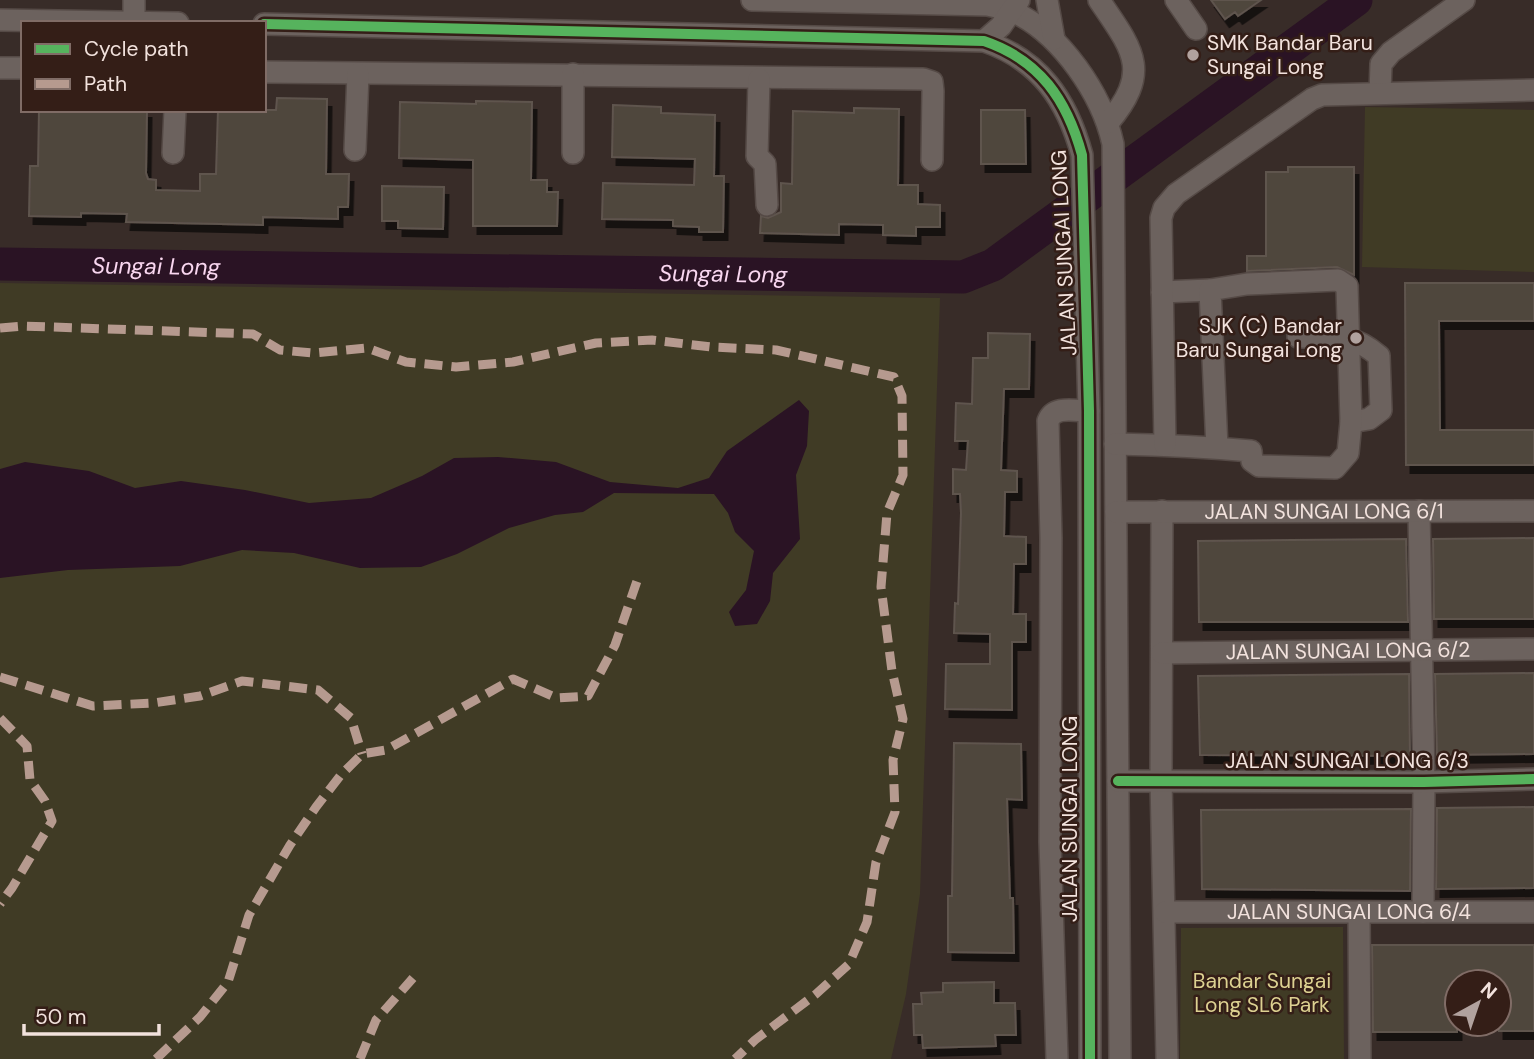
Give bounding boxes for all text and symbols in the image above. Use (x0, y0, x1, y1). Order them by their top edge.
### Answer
legend (21, 21, 266, 112)
place label: SMK Bandar Baru Sungai Long (1207, 29, 1373, 81)
text: Cycle path (84, 35, 189, 63)
marker: SMK Bandar Baru Sungai Long (1185, 47, 1201, 63)
text: Path (84, 70, 127, 98)
street label: JALAN SUNGAI LONG (1045, 149, 1083, 357)
water label: Sungai Long (91, 250, 222, 282)
water label: Sungai Long (658, 258, 789, 290)
place label: SJK (C) Bandar Baru Sungai Long (1176, 312, 1342, 364)
marker: SJK (C) Bandar Baru Sungai Long (1348, 330, 1364, 346)
street label: JALAN SUNGAI LONG 6/1 (1204, 497, 1444, 526)
street label: JALAN SUNGAI LONG 6/2 (1226, 636, 1470, 666)
street label: JALAN SUNGAI LONG (1056, 716, 1084, 922)
street label: JALAN SUNGAI LONG 6/3 (1225, 747, 1469, 775)
street label: JALAN SUNGAI LONG 6/4 (1227, 898, 1471, 926)
park label: Bandar Sungai Long SL6 Park (1193, 967, 1331, 1019)
north arrow (1443, 968, 1513, 1038)
text: N (1475, 976, 1502, 1004)
scale bar (24, 992, 159, 1036)
text: 50 m (35, 1003, 86, 1031)

